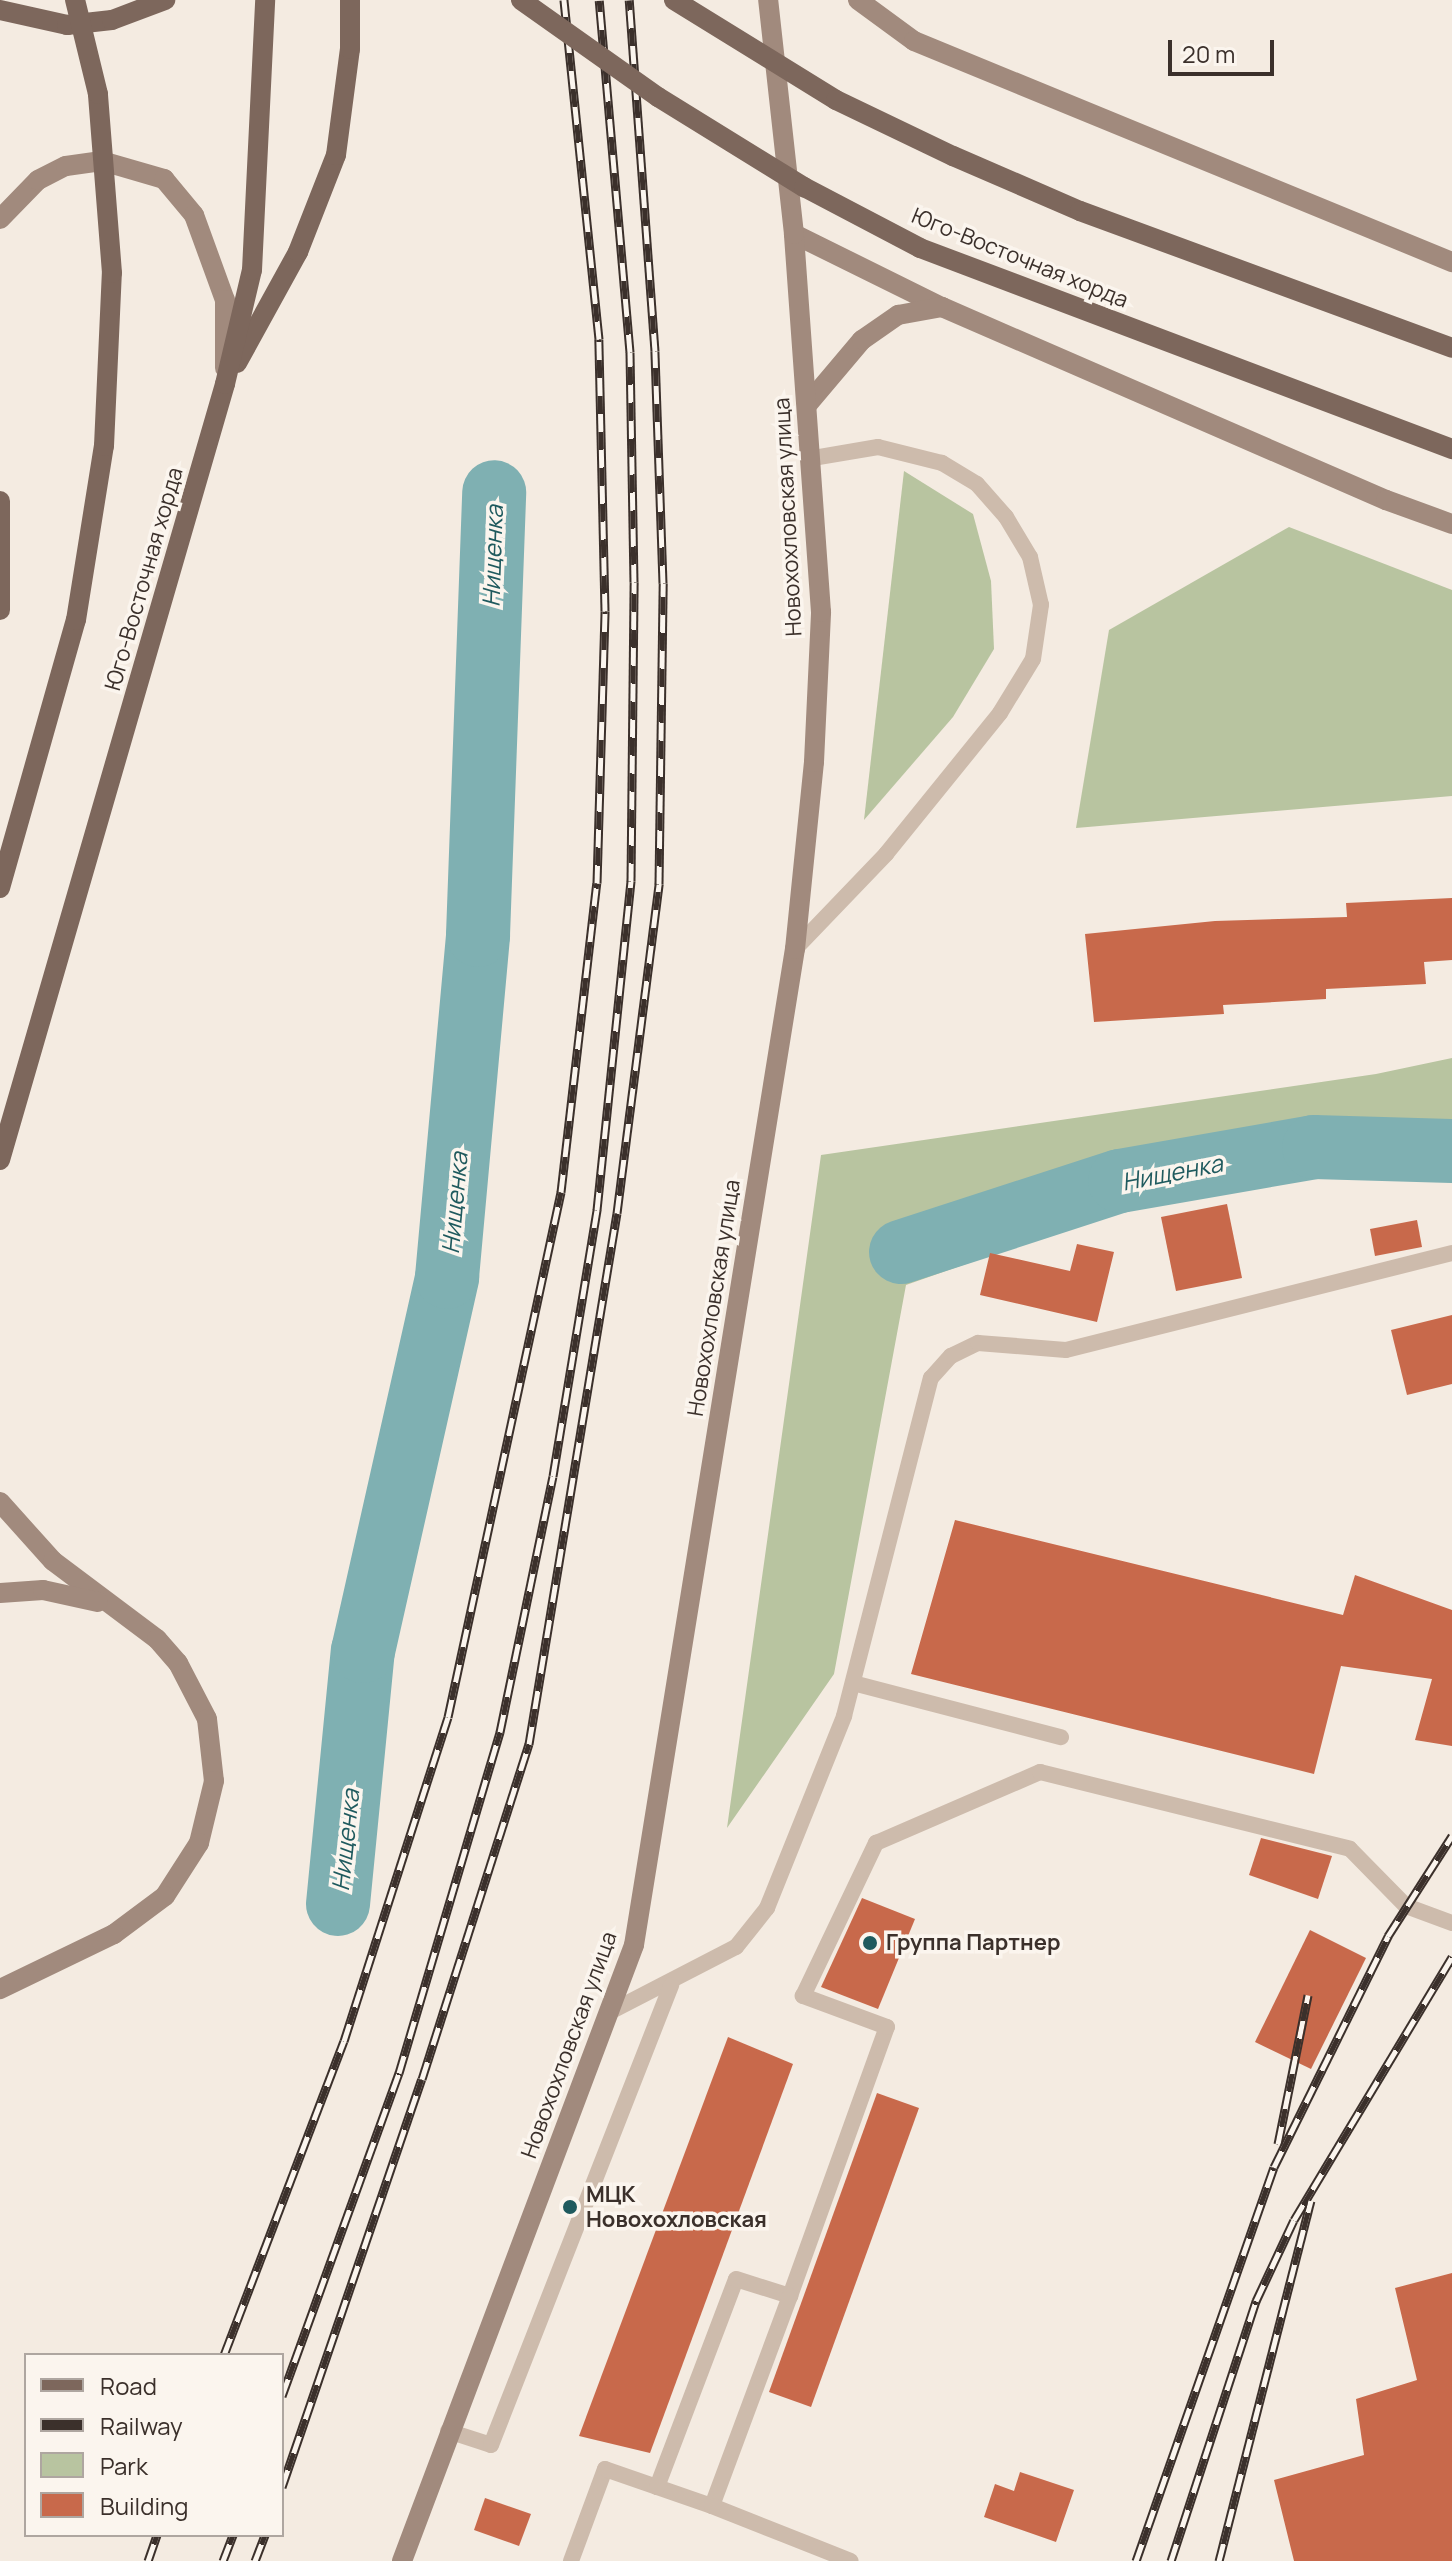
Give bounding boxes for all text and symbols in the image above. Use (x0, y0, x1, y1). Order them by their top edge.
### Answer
scale bar (1172, 24, 1278, 74)
text: 20 m (1182, 37, 1235, 70)
street label: Юго-Восточная хорда (908, 202, 1132, 314)
street label: Новохохловская улица (769, 397, 807, 637)
street label: Юго-Восточная хорда (99, 464, 189, 694)
water label: Нищенка (476, 505, 508, 607)
water label: Нищенка (1119, 1148, 1225, 1196)
water label: Нищенка (435, 1151, 473, 1255)
street label: Новохохловская улица (682, 1178, 746, 1418)
water label: Нищенка (325, 1788, 365, 1892)
street label: Новохохловская улица (516, 1928, 622, 2162)
place label: Группа Партнер (886, 1930, 1060, 1956)
marker: Группа Партнер (861, 1934, 879, 1952)
place label: МЦК Новохохловская (586, 2181, 767, 2232)
marker: МЦК Новохохловская (561, 2198, 579, 2216)
legend (24, 2353, 284, 2537)
text: Road (100, 2369, 157, 2402)
text: Railway (100, 2409, 183, 2442)
text: Park (100, 2449, 148, 2482)
text: Building (100, 2489, 188, 2522)

